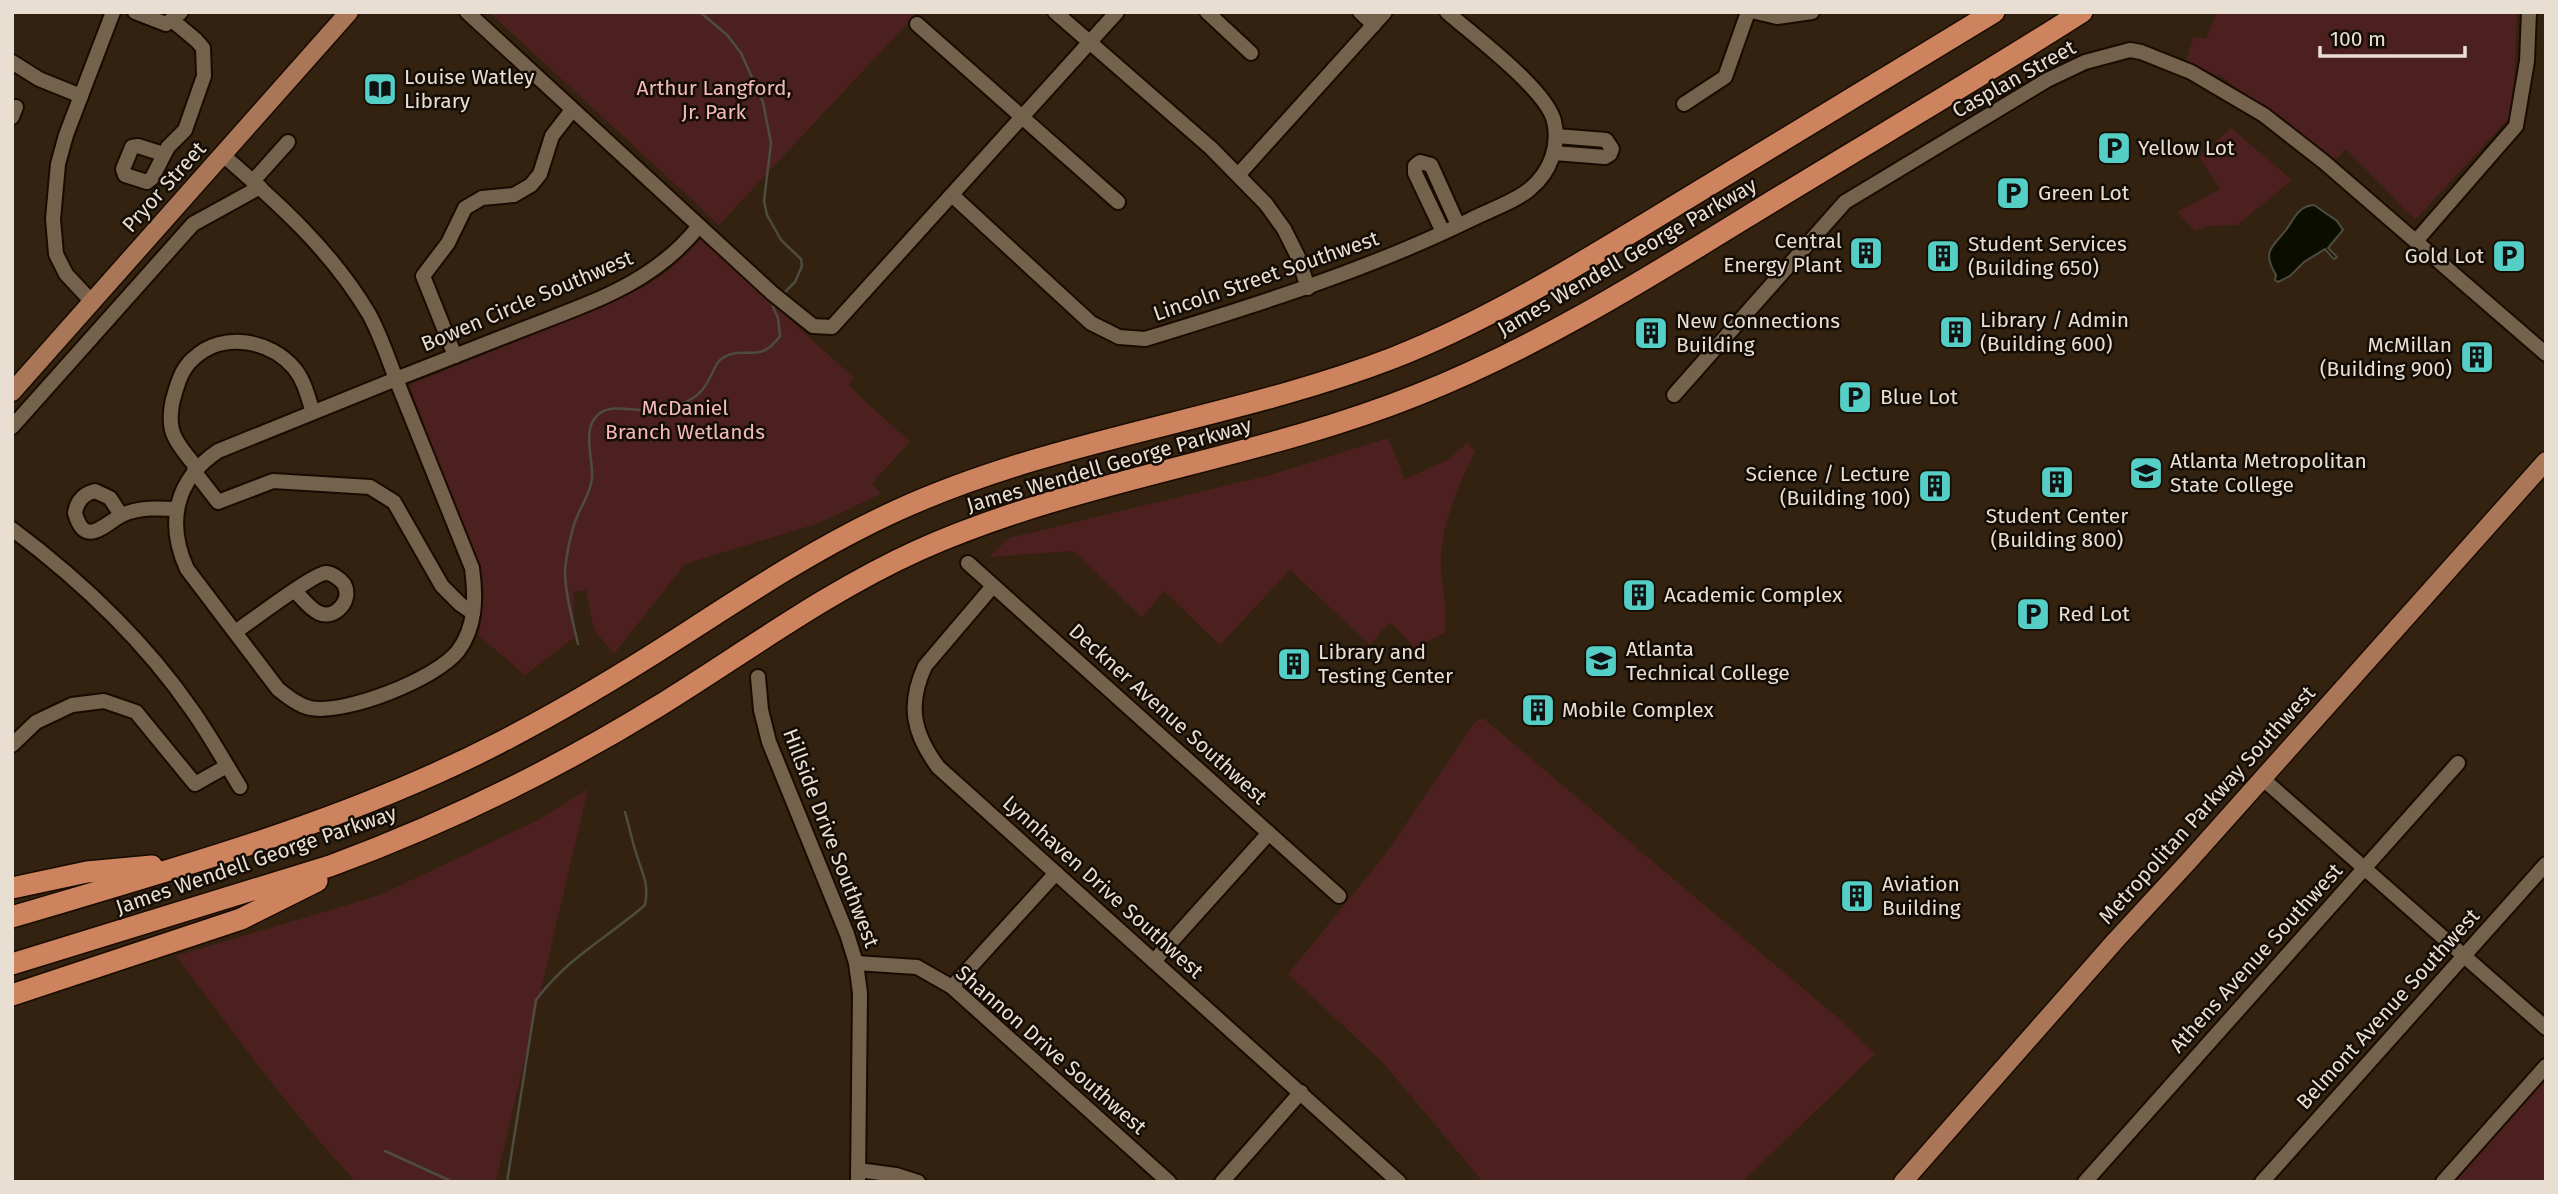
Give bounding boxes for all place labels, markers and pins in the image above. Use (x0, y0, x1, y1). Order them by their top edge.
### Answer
place label: Louise Watley Library (404, 64, 535, 114)
library icon: Louise Watley Library (361, 70, 399, 108)
parking icon: Yellow Lot (2095, 129, 2133, 167)
place label: Yellow Lot (2138, 135, 2235, 161)
parking icon: Green Lot (1994, 174, 2032, 212)
place label: Green Lot (2038, 180, 2130, 206)
place label: Central Energy Plant (1723, 228, 1842, 278)
place label: Student Services (Building 650) (1968, 231, 2127, 281)
building icon: Central Energy Plant (1847, 234, 1885, 272)
building icon: Student Services (Building 650) (1924, 237, 1962, 275)
parking icon: Gold Lot (2490, 237, 2528, 275)
place label: Gold Lot (2405, 243, 2484, 269)
place label: Library / Admin (Building 600) (1980, 307, 2129, 357)
place label: New Connections Building (1676, 308, 1840, 358)
building icon: Library / Admin (Building 600) (1937, 313, 1975, 351)
building icon: New Connections Building (1632, 314, 1670, 352)
place label: McMillan (Building 900) (2320, 332, 2452, 382)
building icon: McMillan (Building 900) (2458, 338, 2496, 376)
parking icon: Blue Lot (1836, 378, 1874, 416)
place label: Blue Lot (1880, 384, 1958, 410)
place label: Atlanta Metropolitan State College (2170, 448, 2367, 498)
school or university icon: Atlanta Metropolitan State College (2127, 454, 2165, 492)
place label: Science / Lecture (Building 100) (1746, 461, 1910, 511)
building icon: Student Center (Building 800) (2038, 463, 2076, 501)
building icon: Science / Lecture (Building 100) (1916, 467, 1954, 505)
place label: Student Center (Building 800) (1986, 503, 2128, 553)
building icon: Academic Complex (1620, 576, 1658, 614)
place label: Academic Complex (1664, 582, 1843, 608)
parking icon: Red Lot (2014, 595, 2052, 633)
place label: Red Lot (2058, 601, 2130, 627)
place label: Atlanta Technical College (1626, 636, 1790, 686)
place label: Library and Testing Center (1318, 639, 1453, 689)
school or university icon: Atlanta Technical College (1582, 642, 1620, 680)
building icon: Library and Testing Center (1275, 645, 1313, 683)
building icon: Mobile Complex (1519, 691, 1557, 729)
place label: Mobile Complex (1562, 697, 1714, 723)
place label: Aviation Building (1882, 871, 1961, 921)
building icon: Aviation Building (1838, 877, 1876, 915)

